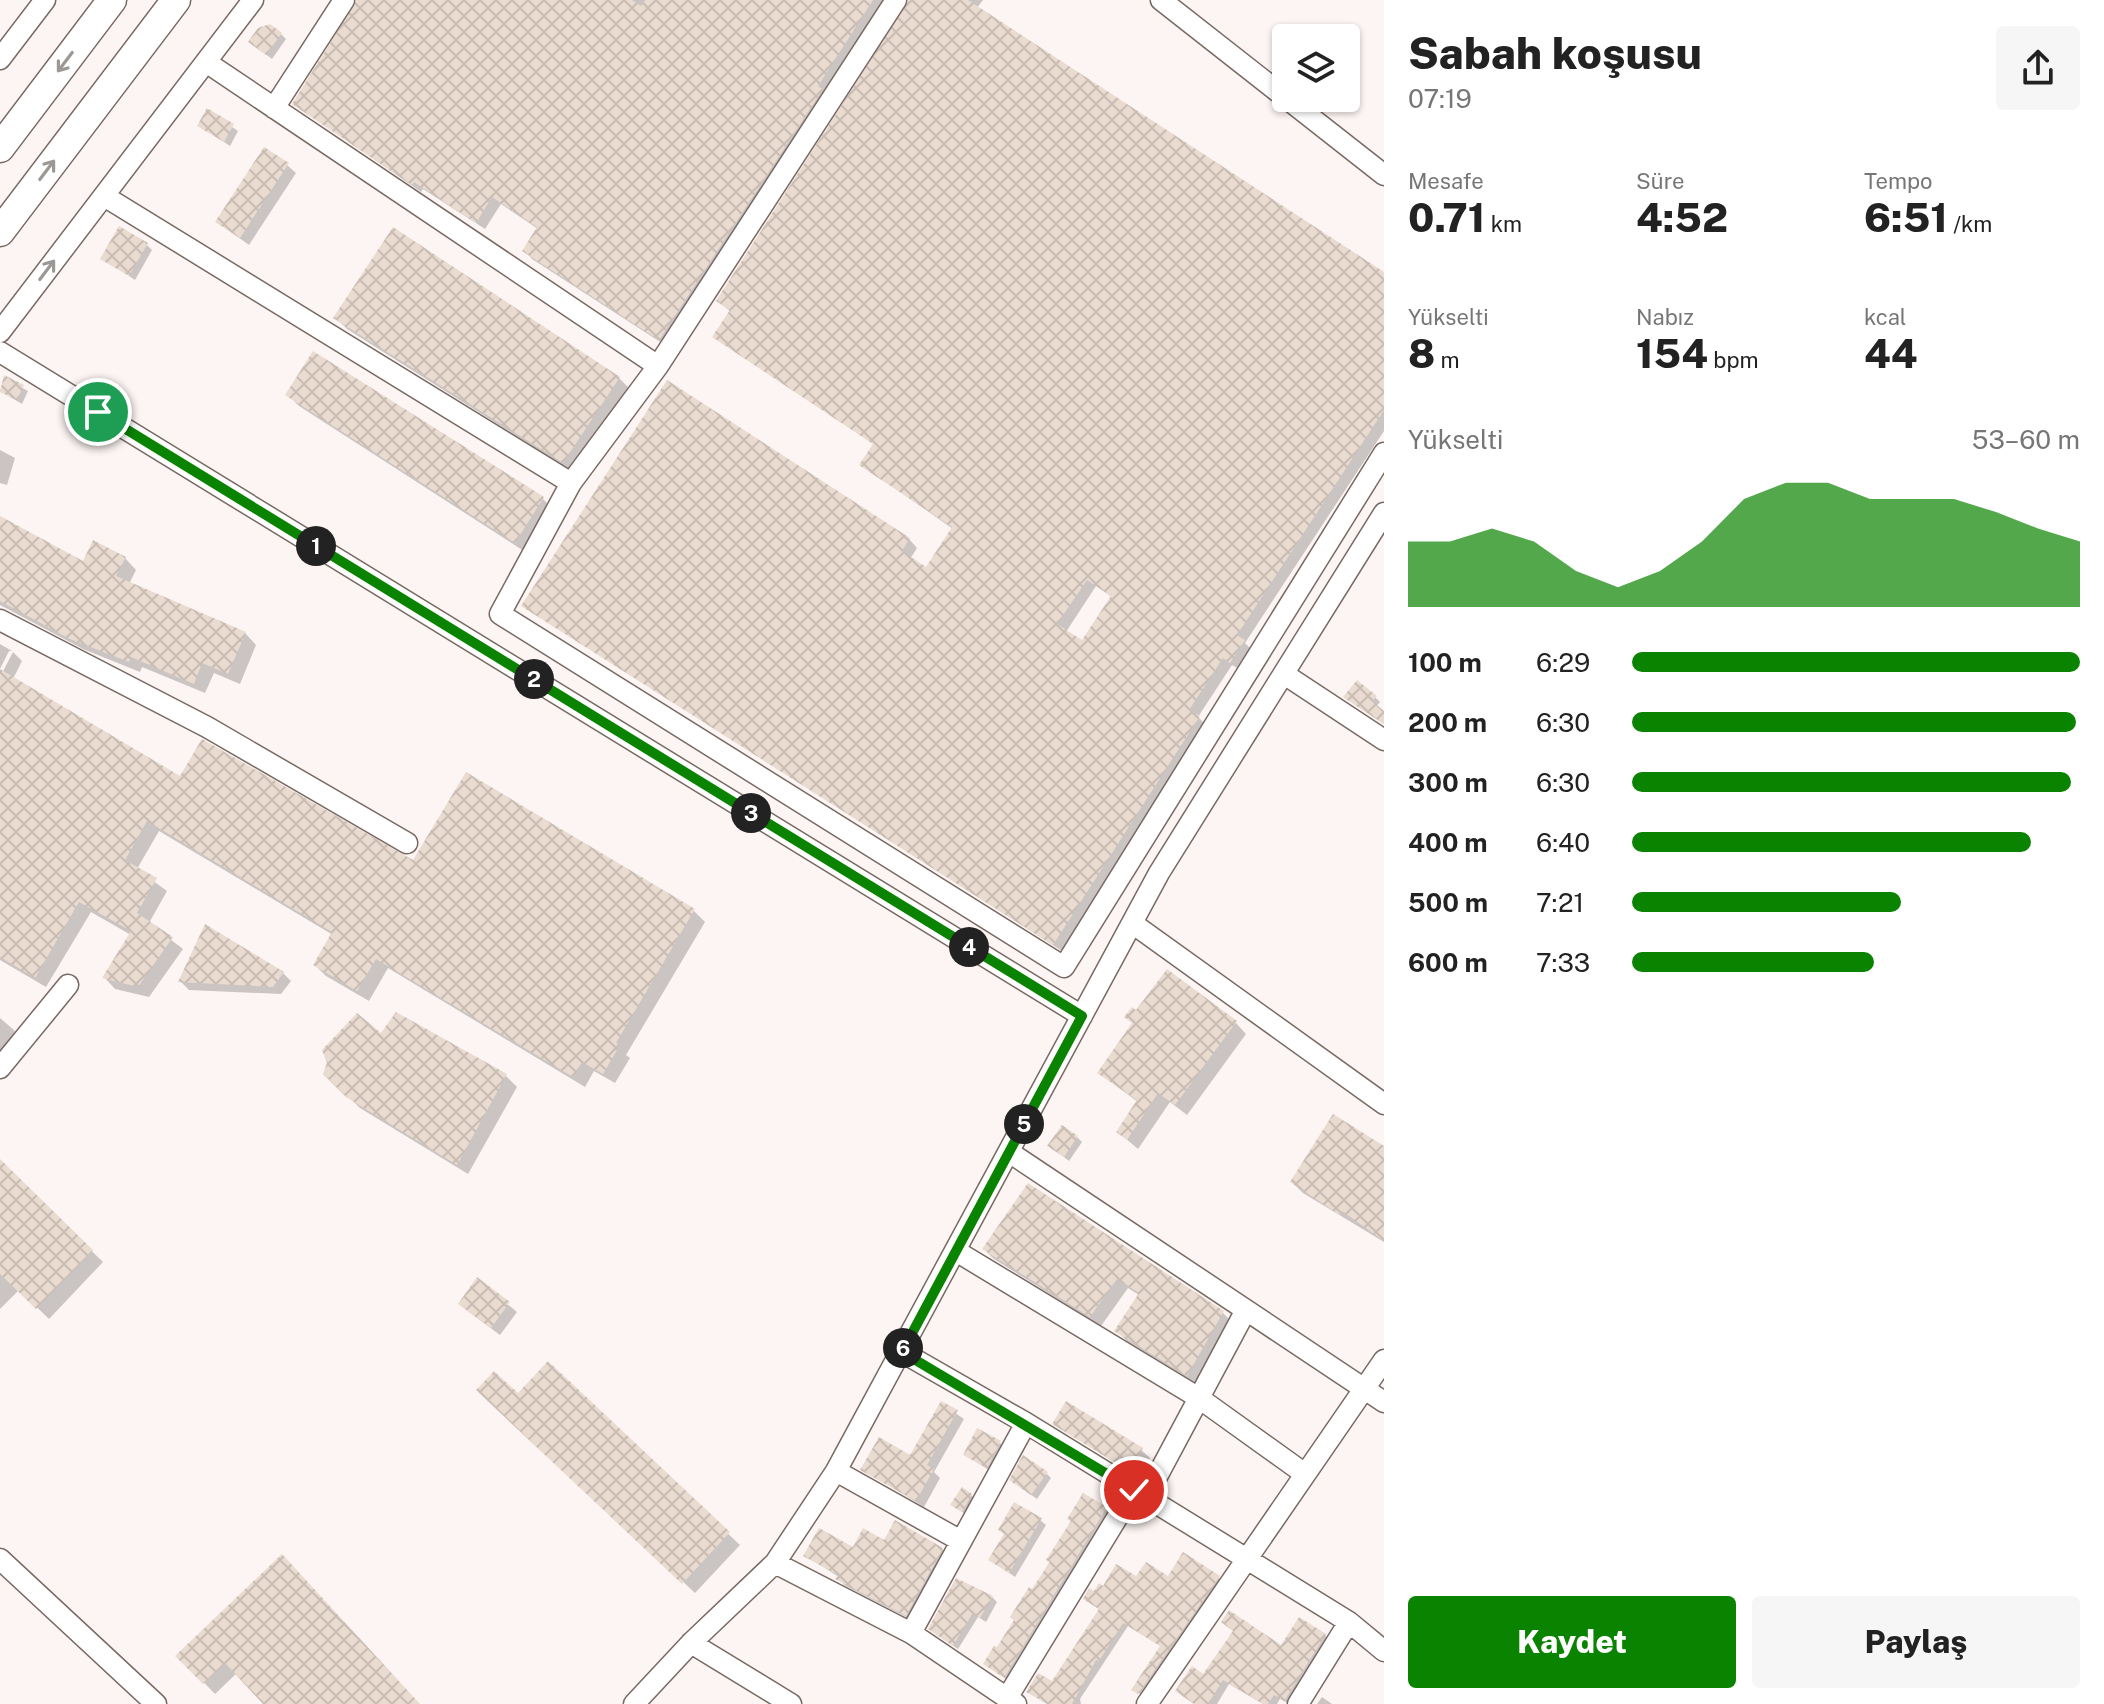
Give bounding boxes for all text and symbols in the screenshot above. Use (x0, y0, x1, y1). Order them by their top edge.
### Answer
map controls (1272, 24, 1360, 112)
button: layers (1272, 24, 1360, 112)
button: share (1996, 26, 2080, 110)
text: Sabah koşusu (1408, 27, 1702, 79)
one-way arrow (56, 51, 73, 72)
text: 07:19 (1408, 83, 1472, 114)
one-way arrow (39, 160, 56, 181)
text: Mesafe (1408, 168, 1484, 194)
text: Süre (1636, 168, 1685, 194)
text: Tempo (1864, 168, 1933, 194)
text: 0.71 (1408, 194, 1485, 241)
text: 4:52 (1636, 194, 1728, 241)
text: 6:51 (1864, 194, 1948, 241)
text: km (1485, 211, 1522, 237)
text: /km (1948, 211, 1992, 237)
one-way arrow (39, 260, 56, 281)
text: Yükselti (1408, 304, 1489, 330)
text: Nabız (1636, 304, 1694, 330)
text: kcal (1864, 304, 1906, 330)
text: 8 (1408, 330, 1435, 377)
text: 154 (1636, 330, 1708, 377)
text: 44 (1864, 330, 1918, 377)
text: m (1435, 347, 1460, 373)
text: bpm (1708, 347, 1759, 373)
pin (64, 378, 132, 446)
icon: arrive (76, 390, 120, 434)
text: Yükselti (1408, 424, 1503, 455)
text: 53–60 m (1972, 424, 2080, 455)
pin: 1 (296, 526, 336, 566)
text: 1 (311, 533, 321, 559)
text: 100 m (1408, 647, 1482, 678)
text: 6:29 (1536, 647, 1590, 678)
pin: 2 (514, 659, 554, 699)
text: 2 (527, 666, 541, 692)
text: 200 m (1408, 707, 1487, 738)
text: 6:30 (1536, 707, 1590, 738)
text: 300 m (1408, 767, 1488, 798)
text: 6:30 (1536, 767, 1590, 798)
pin: 3 (731, 793, 771, 833)
text: 3 (744, 800, 758, 826)
text: 400 m (1408, 827, 1488, 858)
text: 6:40 (1536, 827, 1590, 858)
text: 500 m (1408, 887, 1488, 918)
text: 7:21 (1536, 887, 1584, 918)
pin: 4 (949, 927, 989, 967)
text: 4 (962, 934, 976, 960)
text: 600 m (1408, 947, 1488, 978)
text: 7:33 (1536, 947, 1590, 978)
pin: 5 (1004, 1104, 1044, 1144)
text: 5 (1017, 1111, 1031, 1137)
pin: 6 (883, 1328, 923, 1368)
text: 6 (896, 1335, 910, 1361)
pin (1100, 1456, 1168, 1524)
icon: check (1112, 1468, 1156, 1512)
button: Kaydet (1408, 1596, 1736, 1688)
button: Paylaş (1752, 1596, 2080, 1688)

